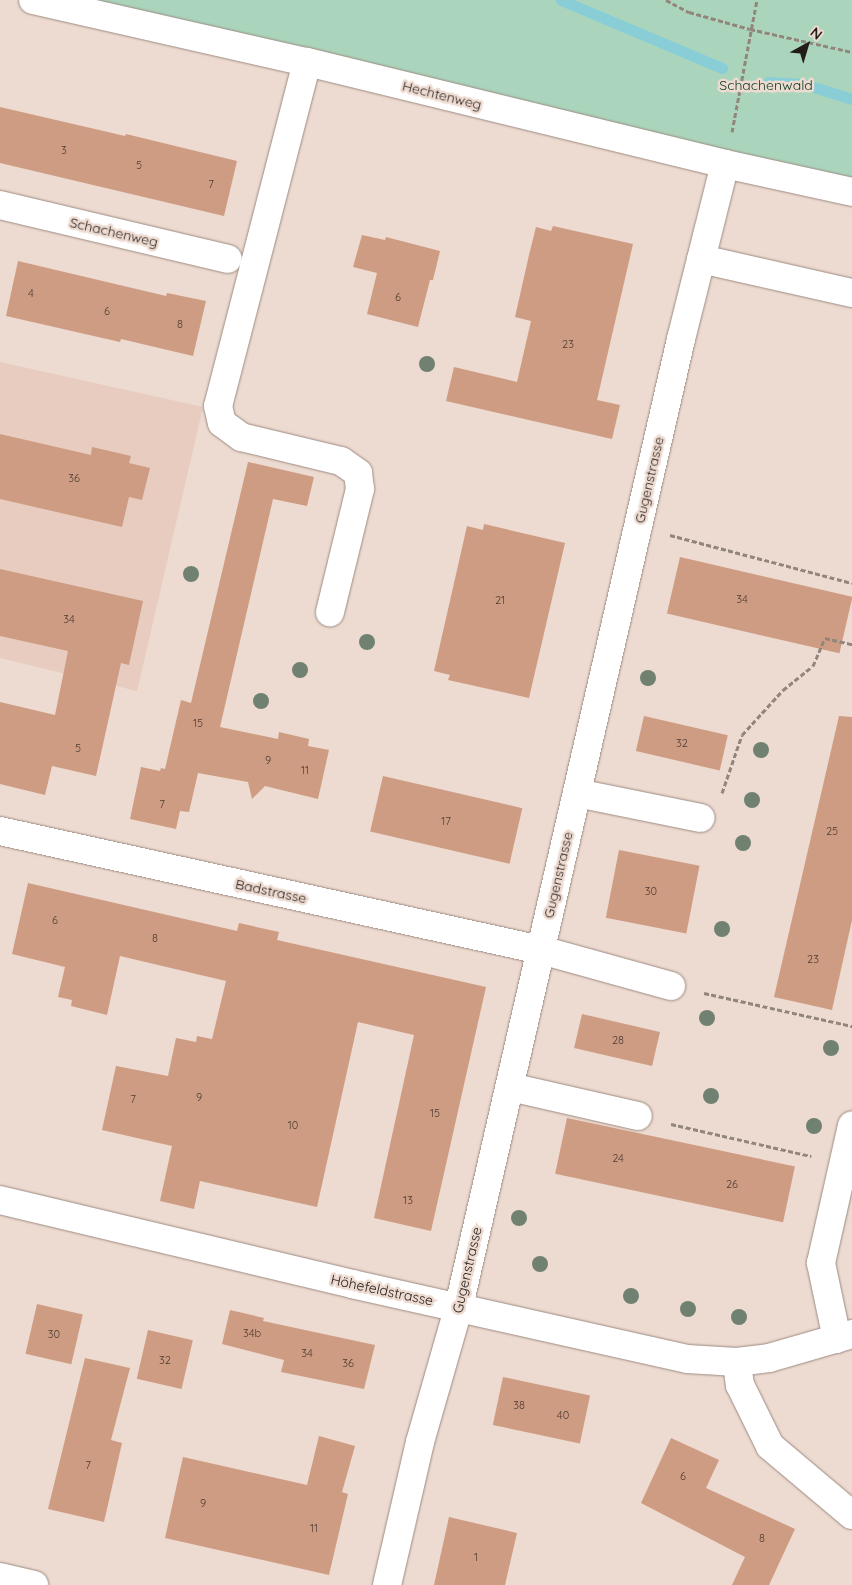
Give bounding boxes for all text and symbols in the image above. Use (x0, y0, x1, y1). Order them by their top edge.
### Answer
north arrow (782, 20, 832, 70)
text: N (807, 23, 826, 44)
street label: Hechtenweg (401, 77, 483, 113)
park label: Schachenwald (719, 77, 813, 93)
house number: 3 (61, 143, 67, 157)
house number: 5 (136, 158, 142, 172)
house number: 7 (208, 177, 214, 191)
street label: Schachenweg (68, 214, 160, 250)
house number: 4 (28, 286, 34, 300)
house number: 6 (395, 290, 401, 304)
house number: 6 (104, 304, 110, 318)
house number: 8 (177, 317, 183, 331)
house number: 23 (562, 337, 574, 351)
street label: Gugenstrasse (631, 435, 667, 525)
house number: 36 (68, 471, 80, 485)
house number: 34 (736, 592, 748, 606)
house number: 21 (495, 593, 505, 607)
house number: 34 (63, 612, 75, 626)
house number: 15 (193, 716, 203, 730)
house number: 32 (676, 736, 688, 750)
house number: 5 (75, 741, 81, 755)
house number: 9 (265, 753, 271, 767)
house number: 11 (301, 763, 309, 777)
house number: 7 (159, 797, 165, 811)
house number: 17 (441, 814, 451, 828)
house number: 25 (826, 824, 838, 838)
street label: Gugenstrasse (540, 830, 576, 920)
street label: Badstrasse (234, 875, 308, 907)
house number: 30 (645, 884, 657, 898)
house number: 6 (52, 913, 58, 927)
house number: 8 (152, 931, 158, 945)
house number: 23 (807, 952, 819, 966)
house number: 28 (612, 1033, 624, 1047)
house number: 9 (196, 1090, 202, 1104)
house number: 7 (130, 1092, 136, 1106)
house number: 15 (430, 1106, 440, 1120)
house number: 10 (288, 1118, 298, 1132)
house number: 24 (612, 1151, 624, 1165)
house number: 26 (726, 1177, 738, 1191)
house number: 13 (403, 1193, 413, 1207)
street label: Gugenstrasse (449, 1225, 485, 1315)
street label: Höhefeldstrasse (329, 1271, 435, 1309)
house number: 34b (243, 1326, 261, 1340)
house number: 30 (48, 1327, 60, 1341)
house number: 34 (301, 1346, 313, 1360)
house number: 32 (159, 1353, 171, 1367)
house number: 36 (342, 1356, 354, 1370)
house number: 38 (513, 1398, 525, 1412)
house number: 40 (557, 1408, 569, 1422)
house number: 7 (85, 1458, 91, 1472)
house number: 6 (680, 1469, 686, 1483)
house number: 9 (200, 1496, 206, 1510)
house number: 11 (310, 1521, 318, 1535)
house number: 8 (759, 1531, 765, 1545)
house number: 1 (474, 1550, 478, 1564)

